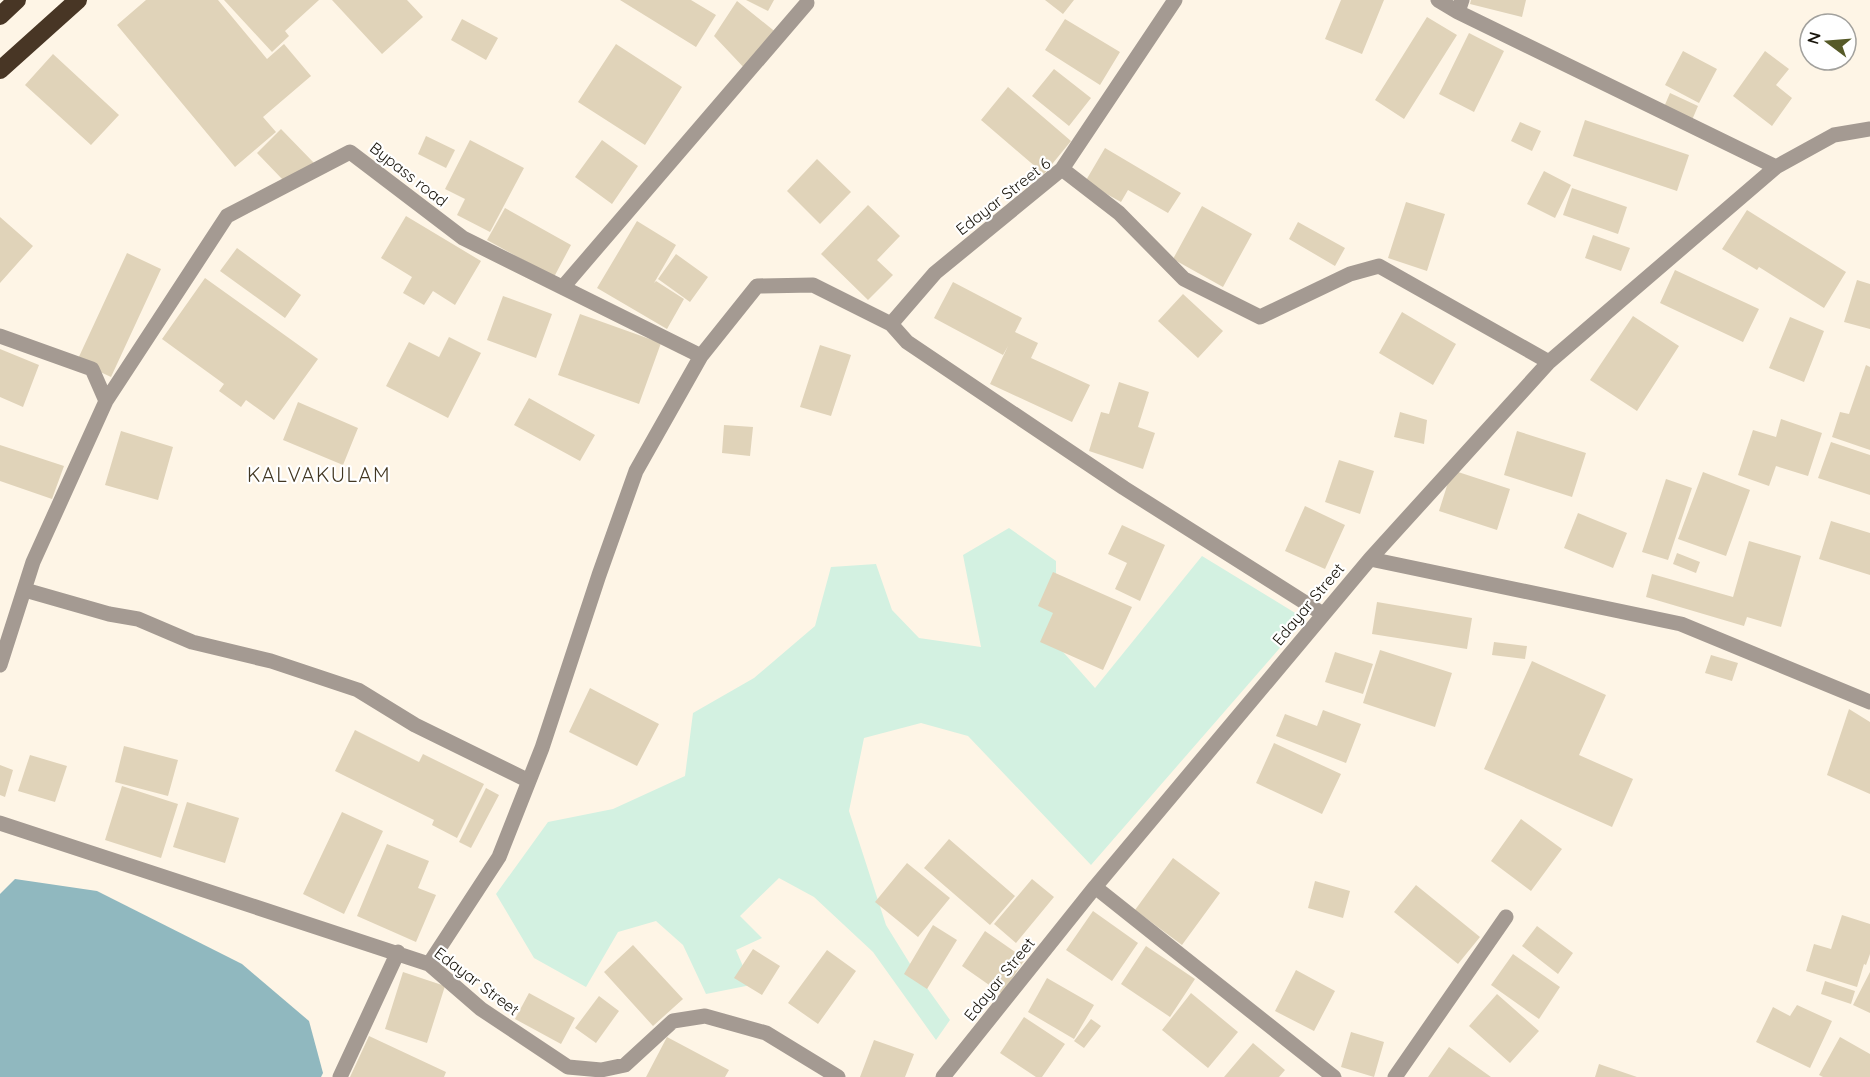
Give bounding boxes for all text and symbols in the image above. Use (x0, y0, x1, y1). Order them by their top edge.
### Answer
north arrow (1798, 12, 1858, 72)
text: N (1802, 29, 1825, 46)
street label: Bypass road (366, 137, 452, 211)
street label: Edayar Street 6 (952, 153, 1055, 239)
district label: KALVAKULAM (247, 462, 391, 487)
street label: Edayar Street (1268, 559, 1348, 649)
street label: Edayar Street (959, 933, 1039, 1025)
street label: Edayar Street (430, 942, 524, 1020)

